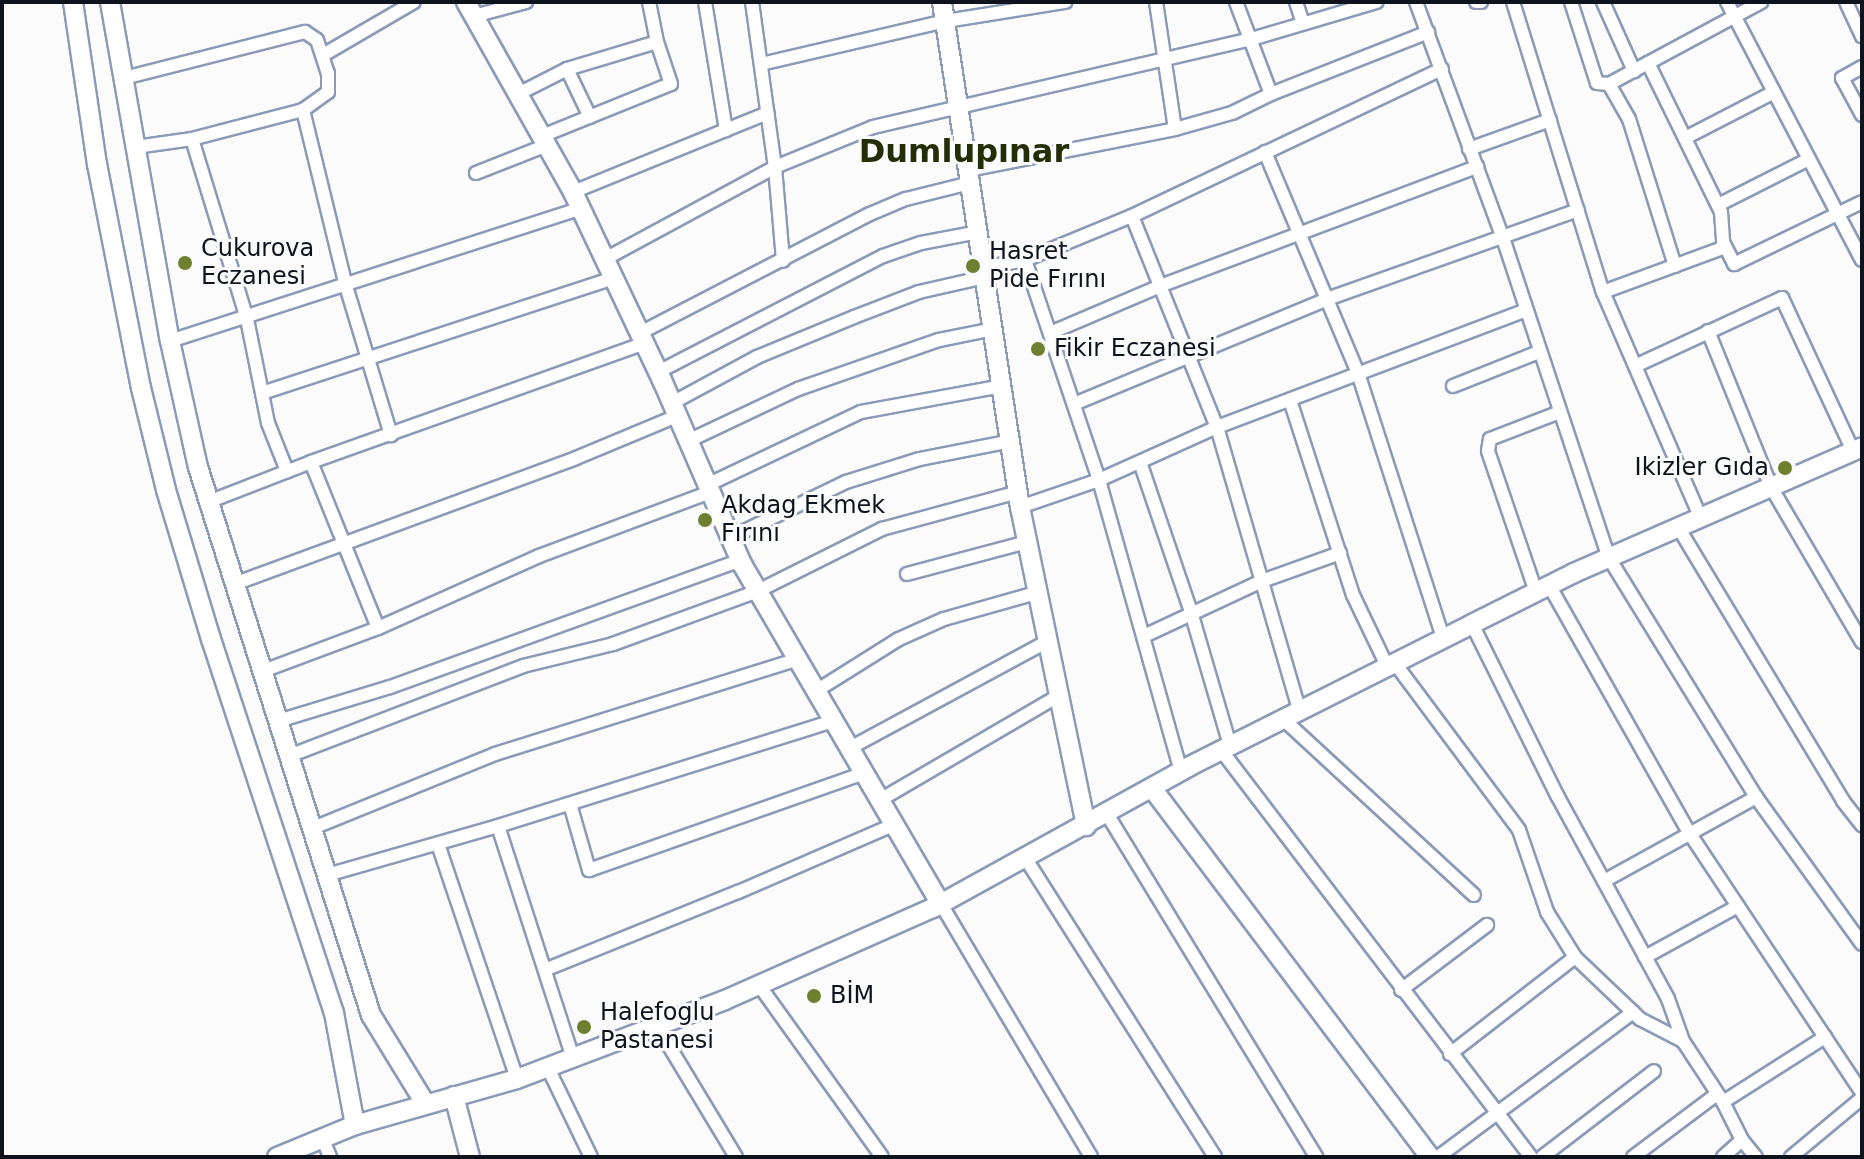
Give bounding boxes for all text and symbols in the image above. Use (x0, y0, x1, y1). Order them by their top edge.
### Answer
district label: Dumlupınar (859, 132, 1069, 170)
place label: Cukurova Eczanesi (201, 235, 314, 291)
place label: Hasret Pide Fırını (989, 238, 1106, 294)
marker: Cukurova Eczanesi (176, 254, 194, 272)
marker: Hasret Pide Fırını (964, 257, 982, 275)
place label: Fikir Eczanesi (1054, 335, 1216, 363)
marker: Fikir Eczanesi (1029, 340, 1047, 358)
place label: Ikizler Gıda (1635, 454, 1769, 482)
marker: Ikizler Gıda (1776, 459, 1794, 477)
place label: Akdag Ekmek Fırını (721, 492, 885, 548)
marker: Akdag Ekmek Fırını (696, 511, 714, 529)
place label: BİM (830, 982, 874, 1010)
marker: BİM (805, 987, 823, 1005)
place label: Halefoglu Pastanesi (600, 999, 714, 1055)
marker: Halefoglu Pastanesi (575, 1018, 593, 1036)

